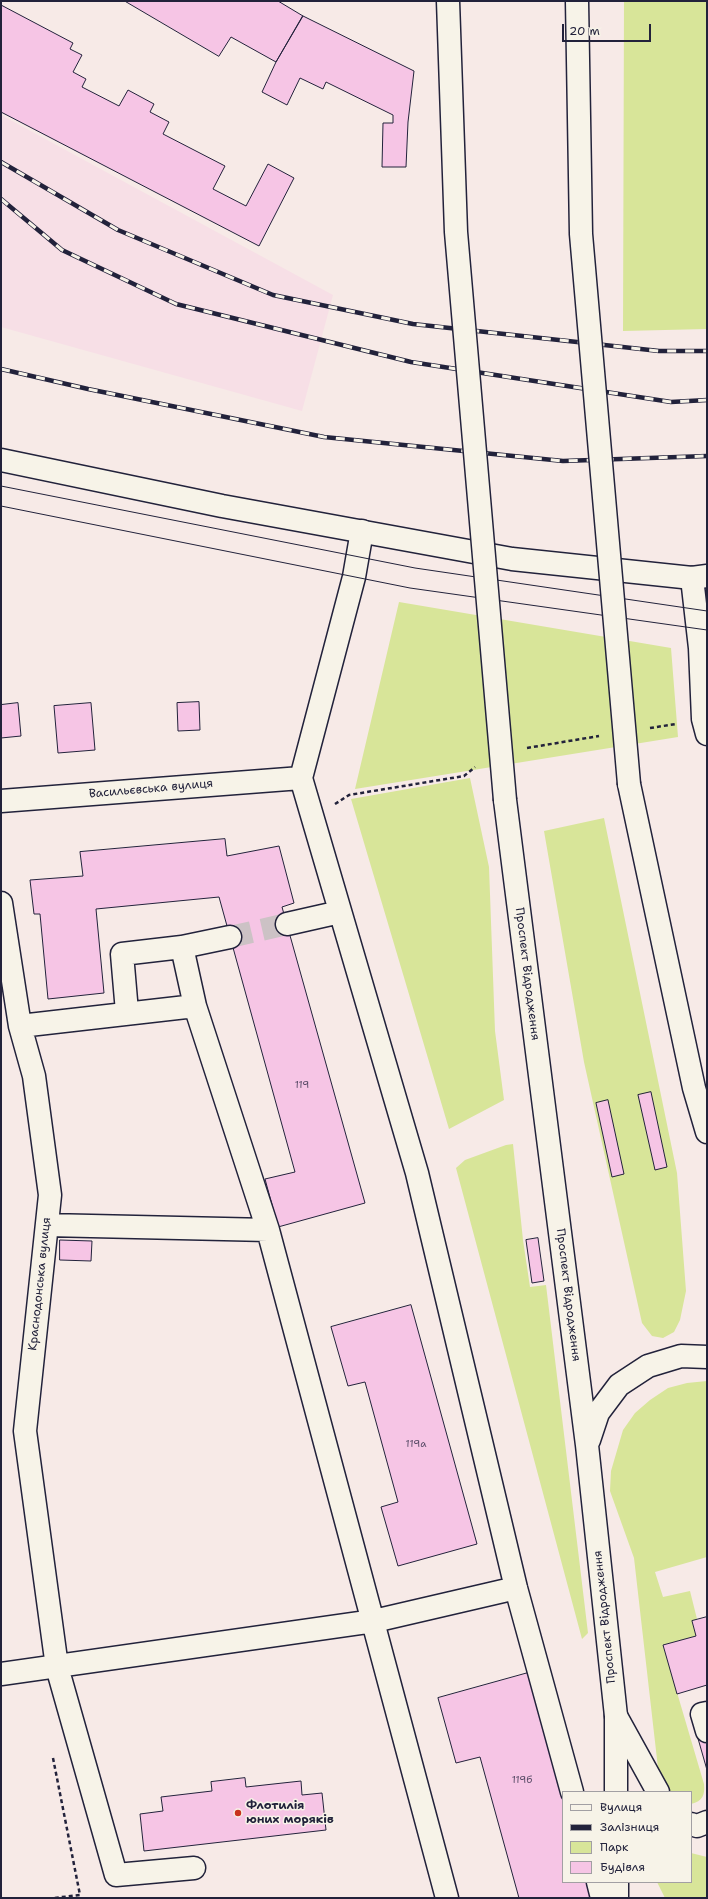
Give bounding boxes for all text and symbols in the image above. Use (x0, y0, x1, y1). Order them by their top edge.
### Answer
scale bar (564, 16, 653, 42)
text: 20 m (569, 23, 600, 39)
street label: Васильєвська вулиця (88, 776, 214, 802)
street label: Проспект Відродження (512, 907, 542, 1041)
house number: 119 (295, 1079, 309, 1091)
street label: Краснодонська вулиця (26, 1217, 54, 1351)
street label: Проспект Відродження (553, 1228, 583, 1362)
house number: 119а (406, 1438, 426, 1450)
street label: Проспект Відродження (591, 1550, 619, 1684)
house number: 119б (512, 1774, 532, 1786)
legend (562, 1791, 692, 1883)
place label: Флотилія юних моряків (246, 1799, 334, 1827)
text: Вулиця (600, 1799, 642, 1815)
marker: Флотилія юних моряків (233, 1808, 243, 1818)
text: Залізниця (600, 1819, 659, 1835)
text: Парк (600, 1839, 628, 1855)
text: Будівля (600, 1859, 645, 1875)

